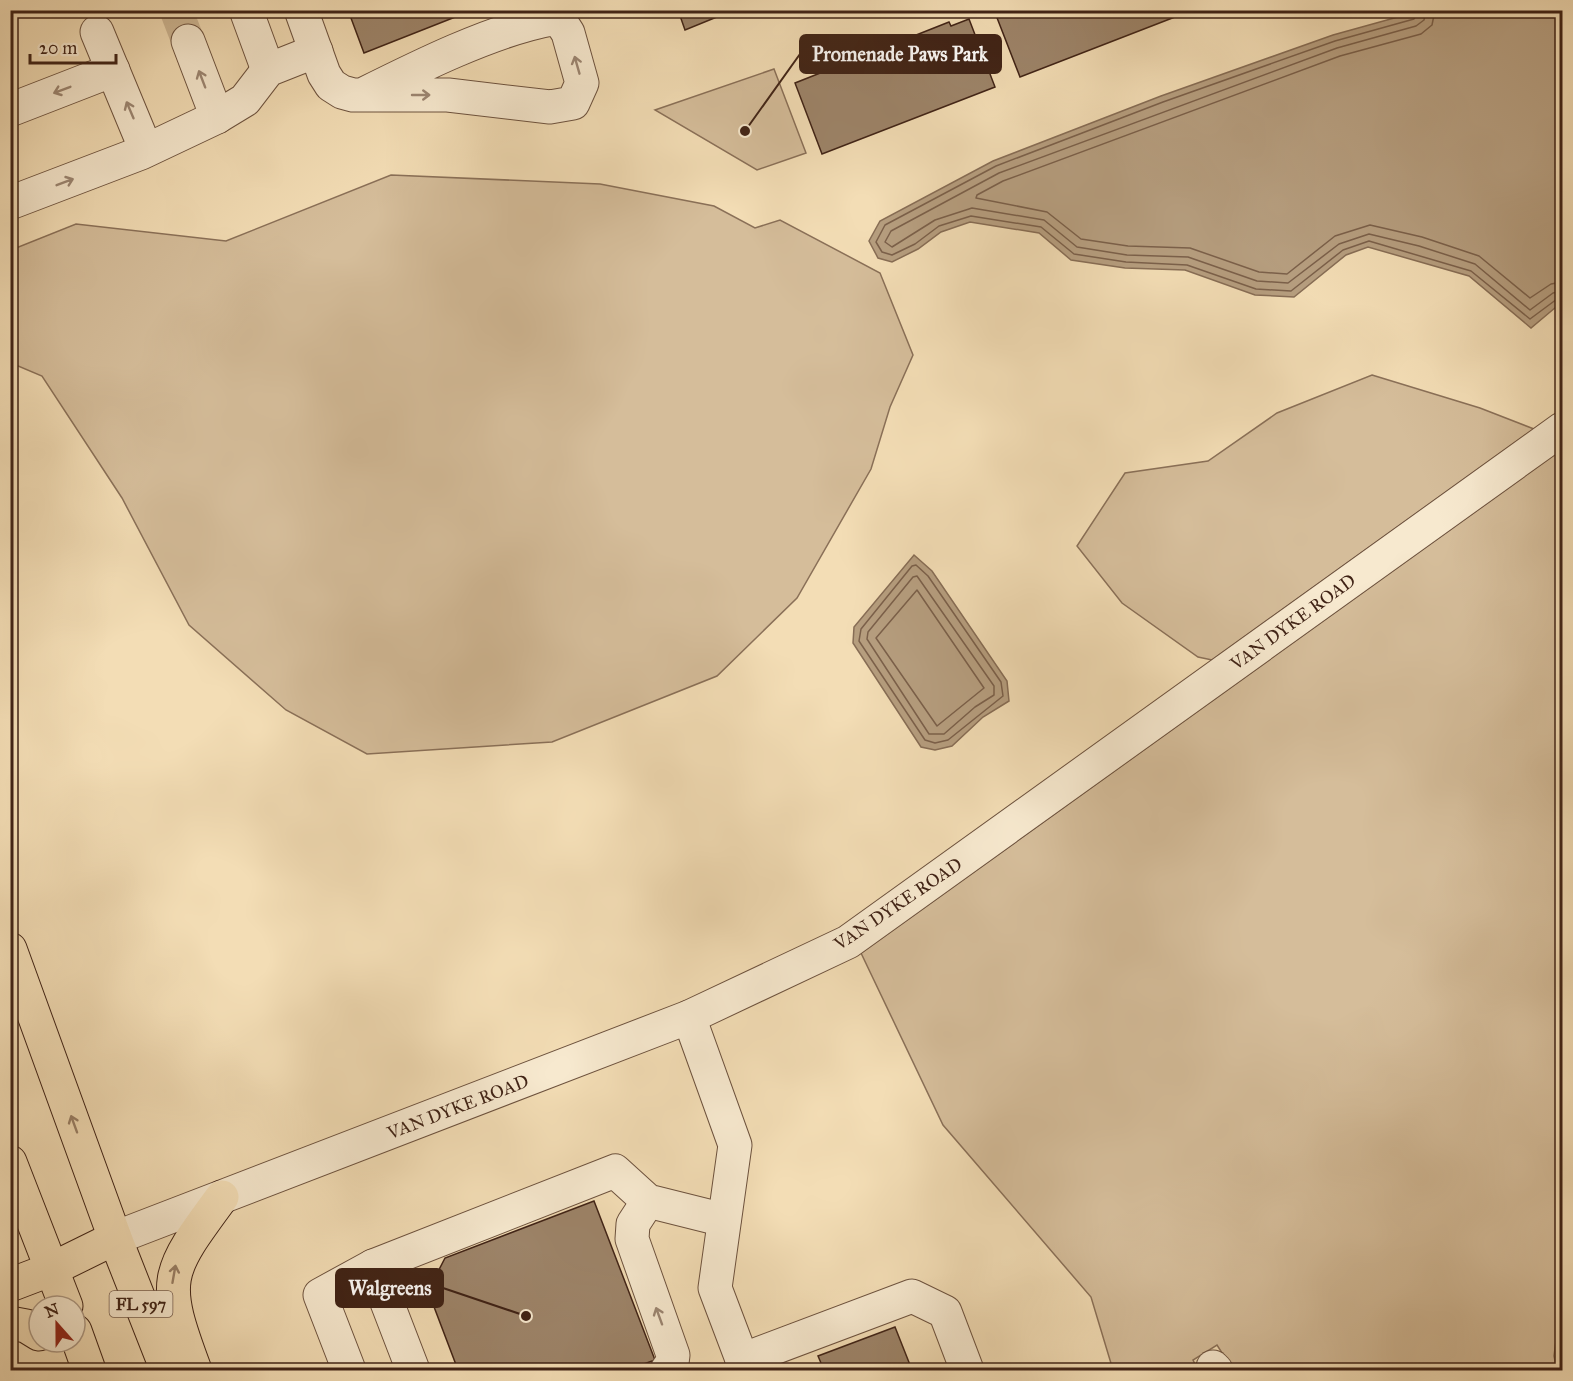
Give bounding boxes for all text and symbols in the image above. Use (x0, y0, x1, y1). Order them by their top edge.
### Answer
scale bar (30, 27, 116, 65)
callout: Promenade Paws Park (800, 35, 1001, 73)
text: 20 m (39, 37, 77, 59)
text: Promenade Paws Park (812, 42, 989, 66)
one-way arrow (571, 56, 582, 75)
one-way arrow (196, 70, 207, 89)
one-way arrow (53, 85, 71, 96)
one-way arrow (410, 89, 430, 101)
one-way arrow (124, 101, 135, 120)
one-way arrow (55, 176, 74, 187)
street label: VAN DYKE ROAD (1225, 569, 1360, 676)
street label: VAN DYKE ROAD (829, 853, 966, 956)
street label: VAN DYKE ROAD (383, 1070, 532, 1144)
one-way arrow (67, 1116, 78, 1134)
one-way arrow (169, 1265, 180, 1284)
callout: Walgreens (336, 1269, 443, 1307)
text: Walgreens (348, 1276, 432, 1301)
road number: FL 597 (110, 1291, 172, 1317)
north arrow (27, 1294, 87, 1354)
text: N (42, 1299, 62, 1322)
one-way arrow (653, 1307, 664, 1326)

